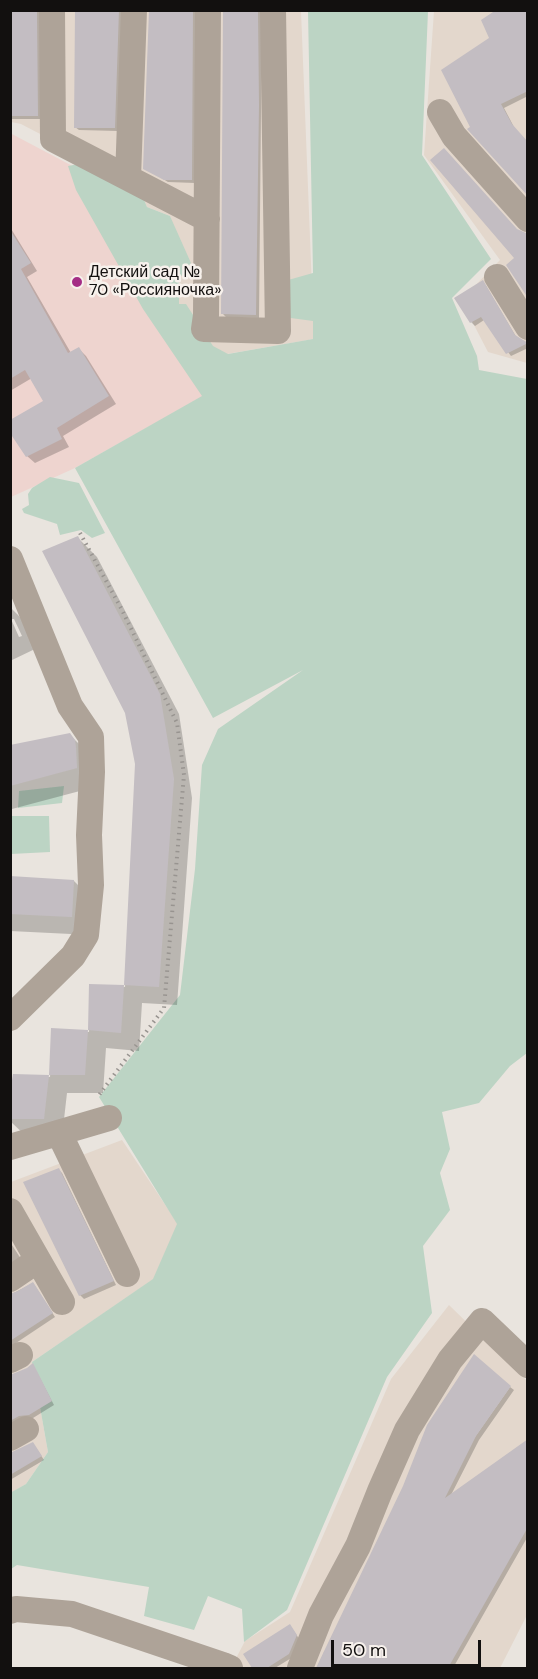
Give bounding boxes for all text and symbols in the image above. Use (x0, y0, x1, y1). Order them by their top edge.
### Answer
place label: Детский сад № 70 «Россияночка» (89, 263, 221, 301)
marker: Детский сад № 70 «Россияночка» (70, 275, 84, 289)
scale bar (334, 1628, 484, 1666)
text: 50 m (342, 1638, 386, 1662)

